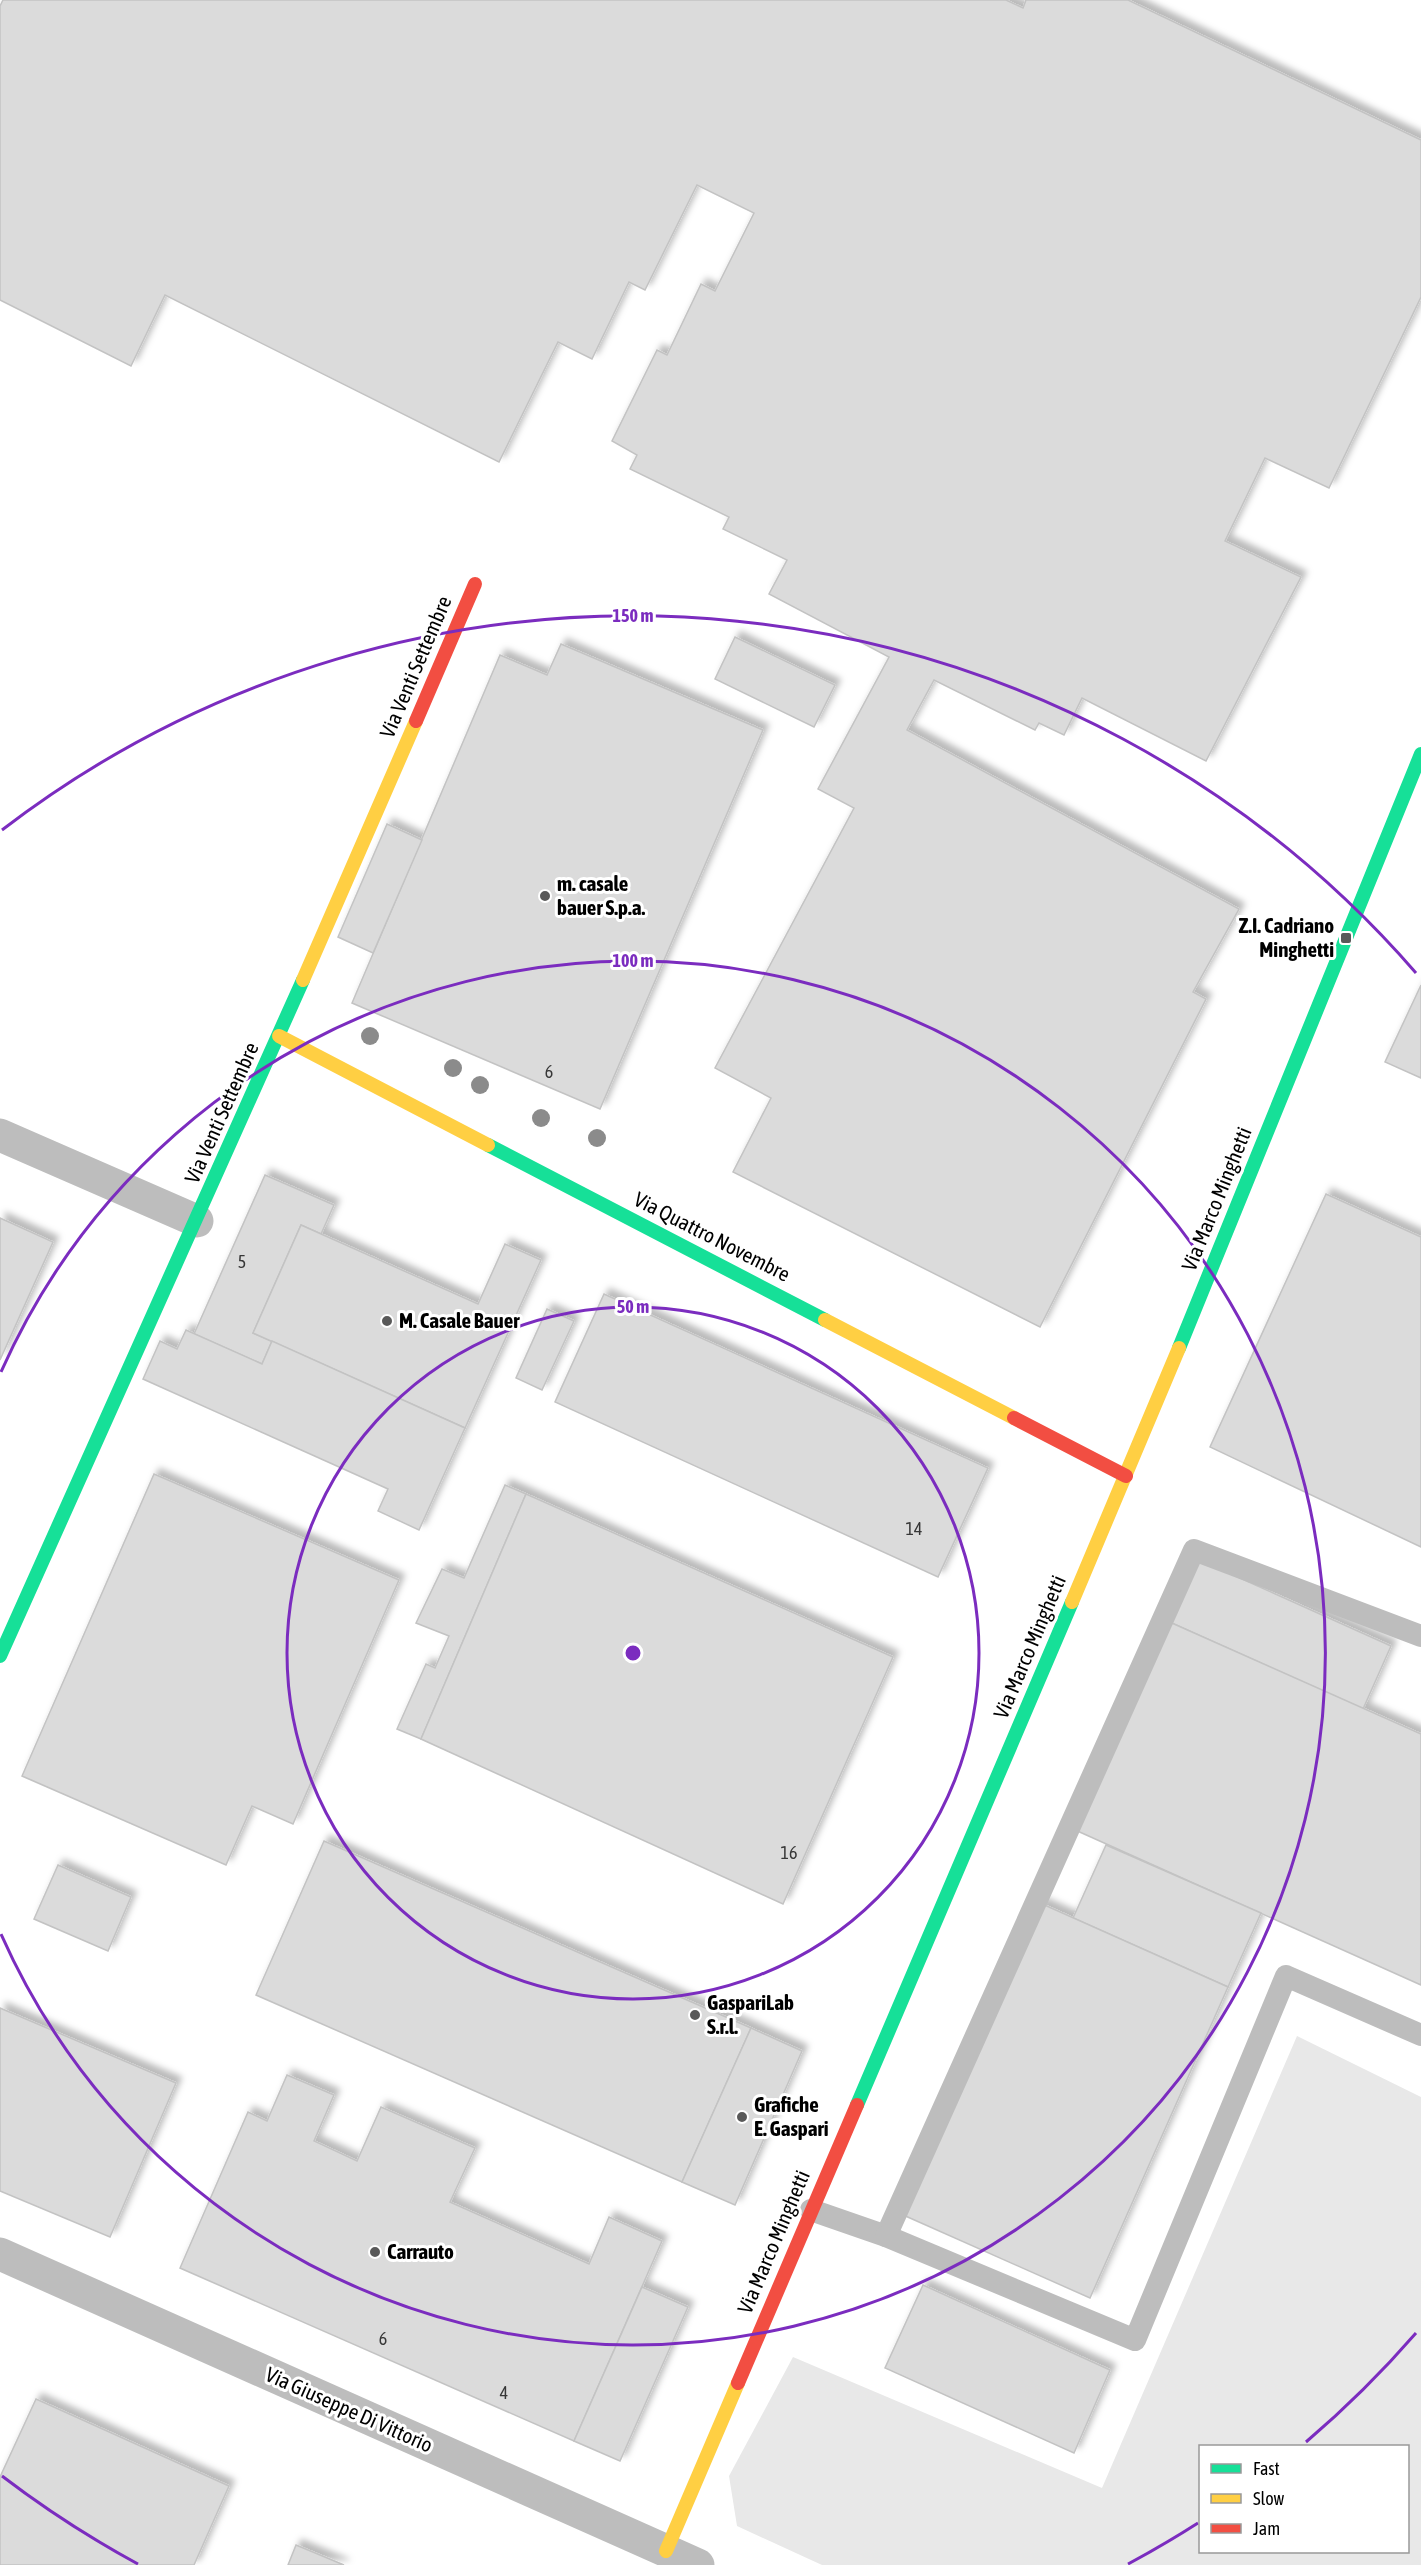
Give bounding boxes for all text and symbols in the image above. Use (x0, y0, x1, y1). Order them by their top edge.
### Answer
street label: Via Venti Settembre (374, 592, 456, 741)
text: 150 m (613, 605, 653, 626)
place label: m. casale bauer S.p.a. (557, 871, 645, 919)
marker: m. casale bauer S.p.a. (538, 889, 552, 903)
place label: Z.I. Cadriano Minghetti (1239, 913, 1334, 961)
marker: Z.I. Cadriano Minghetti (1339, 931, 1353, 945)
text: 100 m (613, 950, 653, 971)
street label: Via Venti Settembre (179, 1039, 263, 1187)
house number: 6 (545, 1061, 553, 1082)
street label: Via Marco Minghetti (1176, 1123, 1256, 1274)
street label: Via Quattro Novembre (630, 1186, 794, 1286)
house number: 5 (238, 1251, 246, 1272)
text: 50 m (617, 1296, 649, 1317)
place label: M. Casale Bauer (399, 1308, 520, 1332)
marker: M. Casale Bauer (380, 1314, 394, 1328)
house number: 14 (906, 1518, 922, 1539)
street label: Via Marco Minghetti (988, 1571, 1070, 1722)
centre of rings (623, 1643, 643, 1663)
house number: 16 (781, 1842, 797, 1863)
place label: GaspariLab S.r.l. (707, 1990, 794, 2038)
marker: GaspariLab S.r.l. (688, 2008, 702, 2022)
place label: Grafiche E. Gaspari (754, 2092, 829, 2140)
marker: Grafiche E. Gaspari (735, 2110, 749, 2124)
street label: Via Marco Minghetti (732, 2166, 814, 2317)
place label: Carrauto (387, 2239, 454, 2263)
marker: Carrauto (368, 2245, 382, 2259)
house number: 6 (379, 2328, 387, 2349)
street label: Via Giuseppe Di Vittorio (262, 2361, 437, 2457)
house number: 4 (500, 2382, 508, 2403)
legend (1199, 2445, 1409, 2553)
text: Fast (1253, 2458, 1280, 2479)
text: Slow (1253, 2488, 1284, 2509)
text: Jam (1253, 2518, 1280, 2539)

